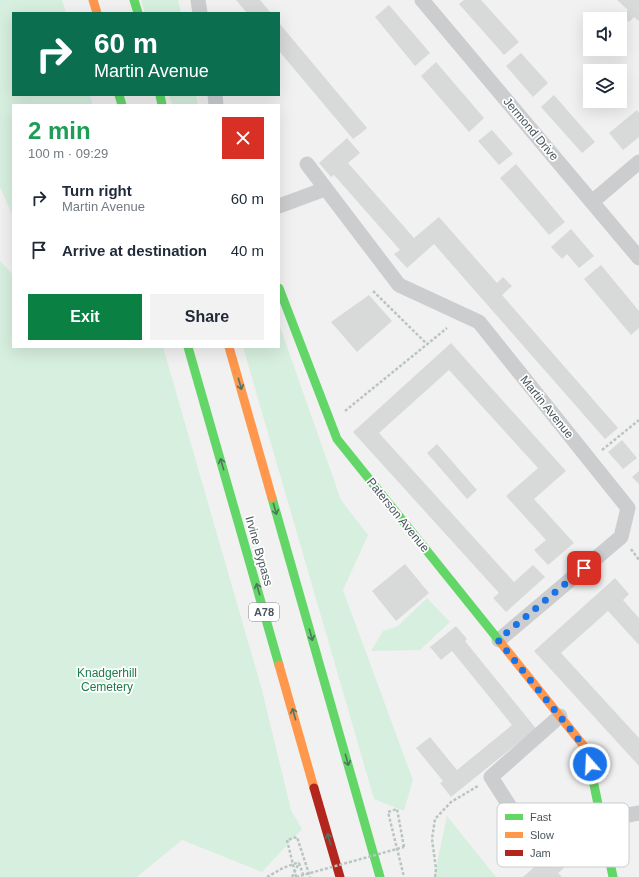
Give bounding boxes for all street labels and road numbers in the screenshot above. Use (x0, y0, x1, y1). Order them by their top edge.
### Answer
street label: Jermond Drive (501, 95, 562, 164)
street label: Martin Avenue (517, 373, 577, 441)
street label: Paterson Avenue (364, 475, 432, 555)
street label: Irvine Bypass (242, 514, 276, 588)
road number: A78 (249, 603, 279, 621)

